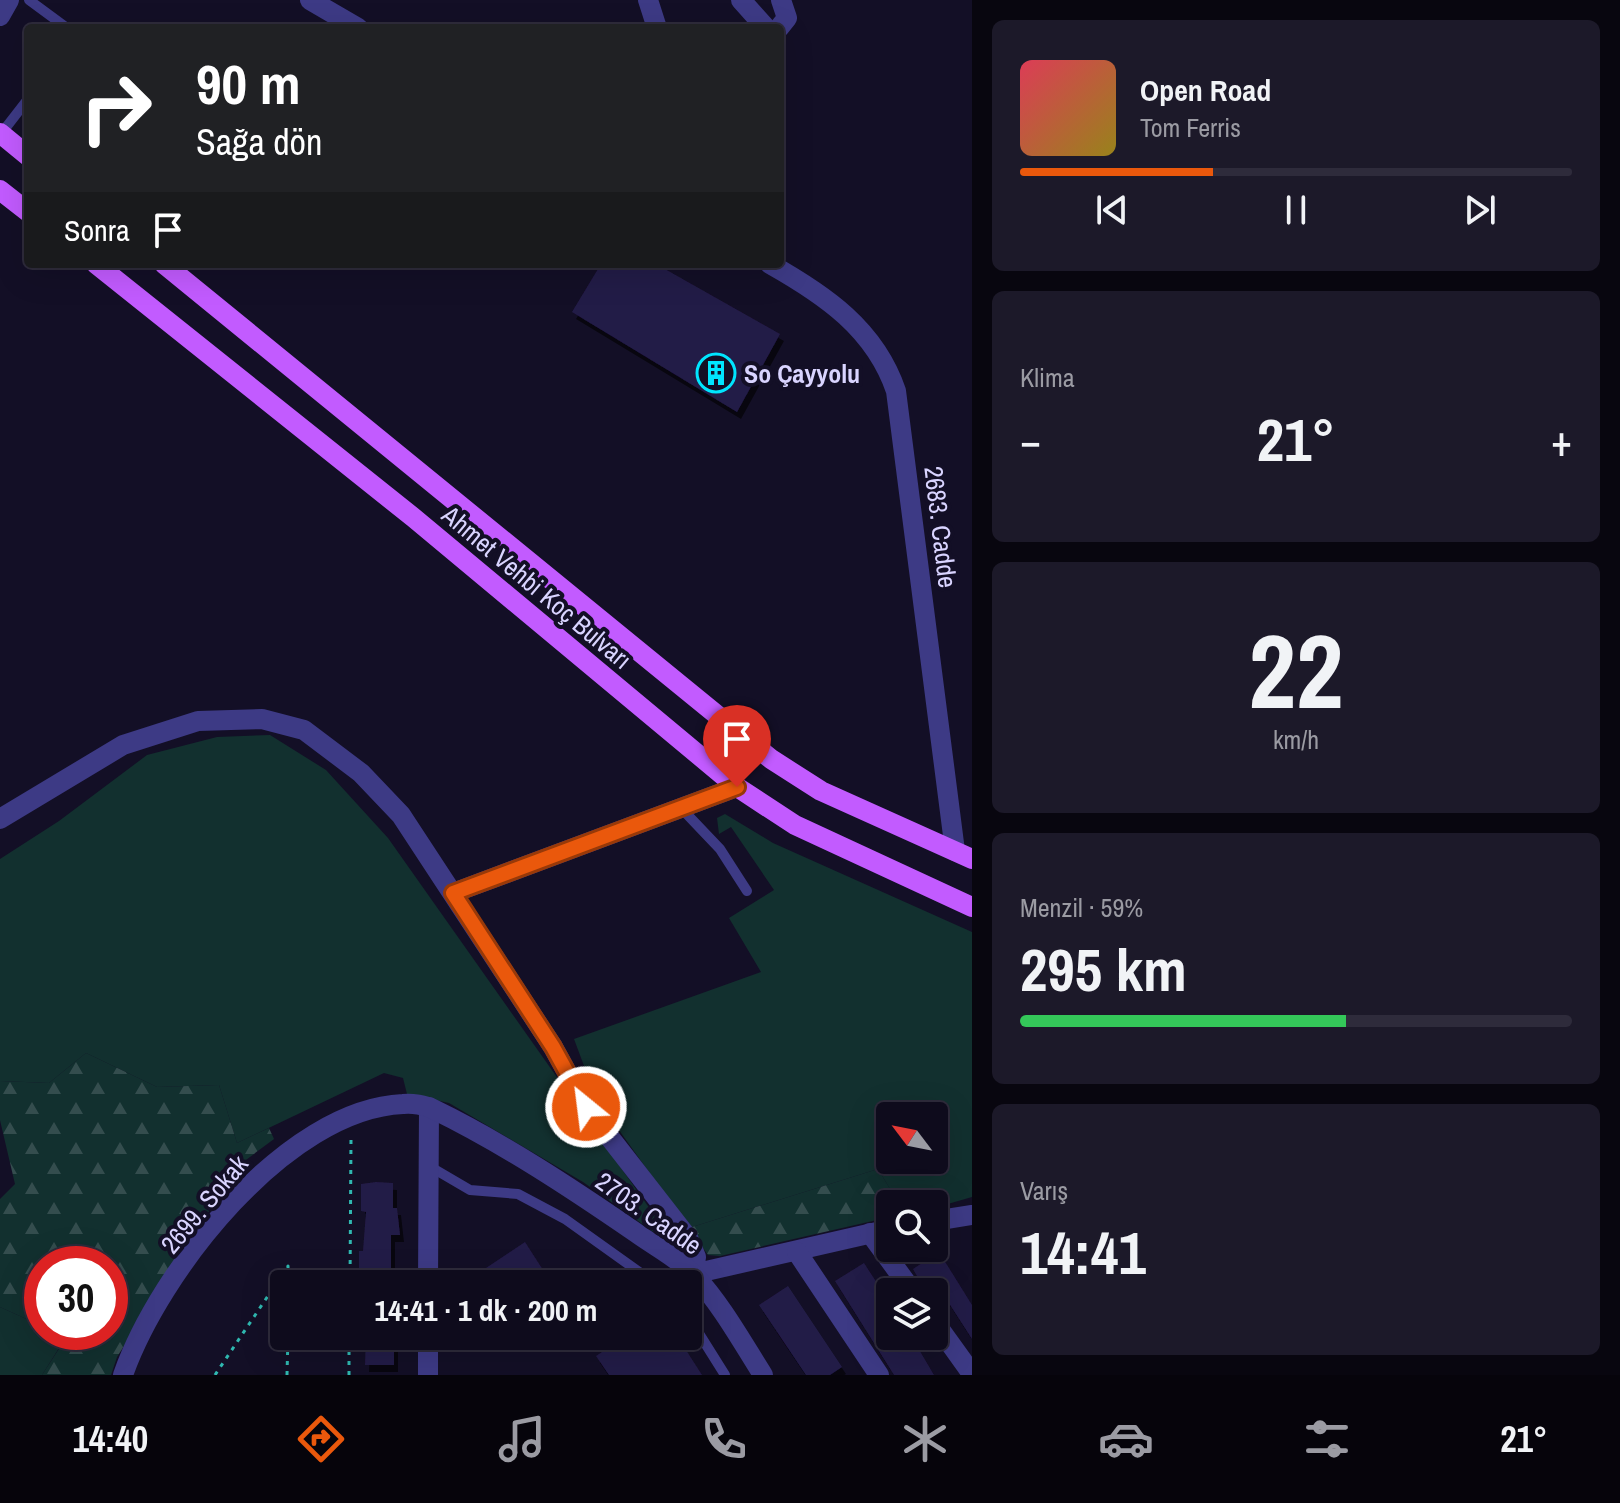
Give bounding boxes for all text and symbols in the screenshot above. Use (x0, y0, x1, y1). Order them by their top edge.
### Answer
text: 90 m (196, 46, 301, 121)
icon: right (64, 56, 168, 160)
text: Open Road (1140, 70, 1271, 110)
text: Tom Ferris (1140, 110, 1241, 145)
text: Sağa dön (196, 118, 322, 166)
icon: previous (1090, 188, 1134, 232)
icon: pause (1274, 188, 1318, 232)
icon: next (1458, 188, 1502, 232)
icon: arrive (146, 208, 190, 252)
text: Sonra (64, 210, 130, 250)
building icon: So Çayyolu (695, 352, 737, 394)
place label: So Çayyolu (744, 356, 860, 391)
text: Klima (1020, 360, 1075, 395)
text: 21° (1257, 399, 1335, 480)
text: − (1020, 410, 1041, 470)
text: + (1551, 410, 1572, 470)
street label: 2683. Cadde (916, 464, 966, 590)
street label: Ahmet Vehbi Koç Bulvarı (434, 497, 639, 677)
text: 22 (1249, 600, 1343, 740)
pin (703, 705, 771, 787)
icon: arrive (715, 717, 759, 761)
text: km/h (1273, 722, 1319, 757)
text: Menzil · 59% (1020, 890, 1143, 925)
text: 295 km (1020, 929, 1187, 1010)
position arrow (544, 1065, 628, 1149)
north arrow (876, 1102, 948, 1174)
map controls (876, 1102, 948, 1350)
street label: 2699. Sokak (152, 1147, 256, 1261)
street label: 2703. Cadde (589, 1164, 709, 1262)
text: Varış (1020, 1173, 1068, 1208)
button: search (876, 1190, 948, 1262)
text: 14:41 (1020, 1212, 1146, 1293)
speed limit sign: 30 (24, 1246, 128, 1350)
button: layers (876, 1278, 948, 1350)
text: 14:41 · 1 dk · 200 m (375, 1290, 597, 1330)
icon: directions (293, 1411, 349, 1467)
icon: music (494, 1411, 550, 1467)
icon: phone (696, 1411, 752, 1467)
icon: climate (897, 1411, 953, 1467)
icon: car (1098, 1411, 1154, 1467)
icon: filters (1299, 1411, 1355, 1467)
text: 14:40 (73, 1415, 148, 1463)
text: 21° (1500, 1415, 1547, 1463)

